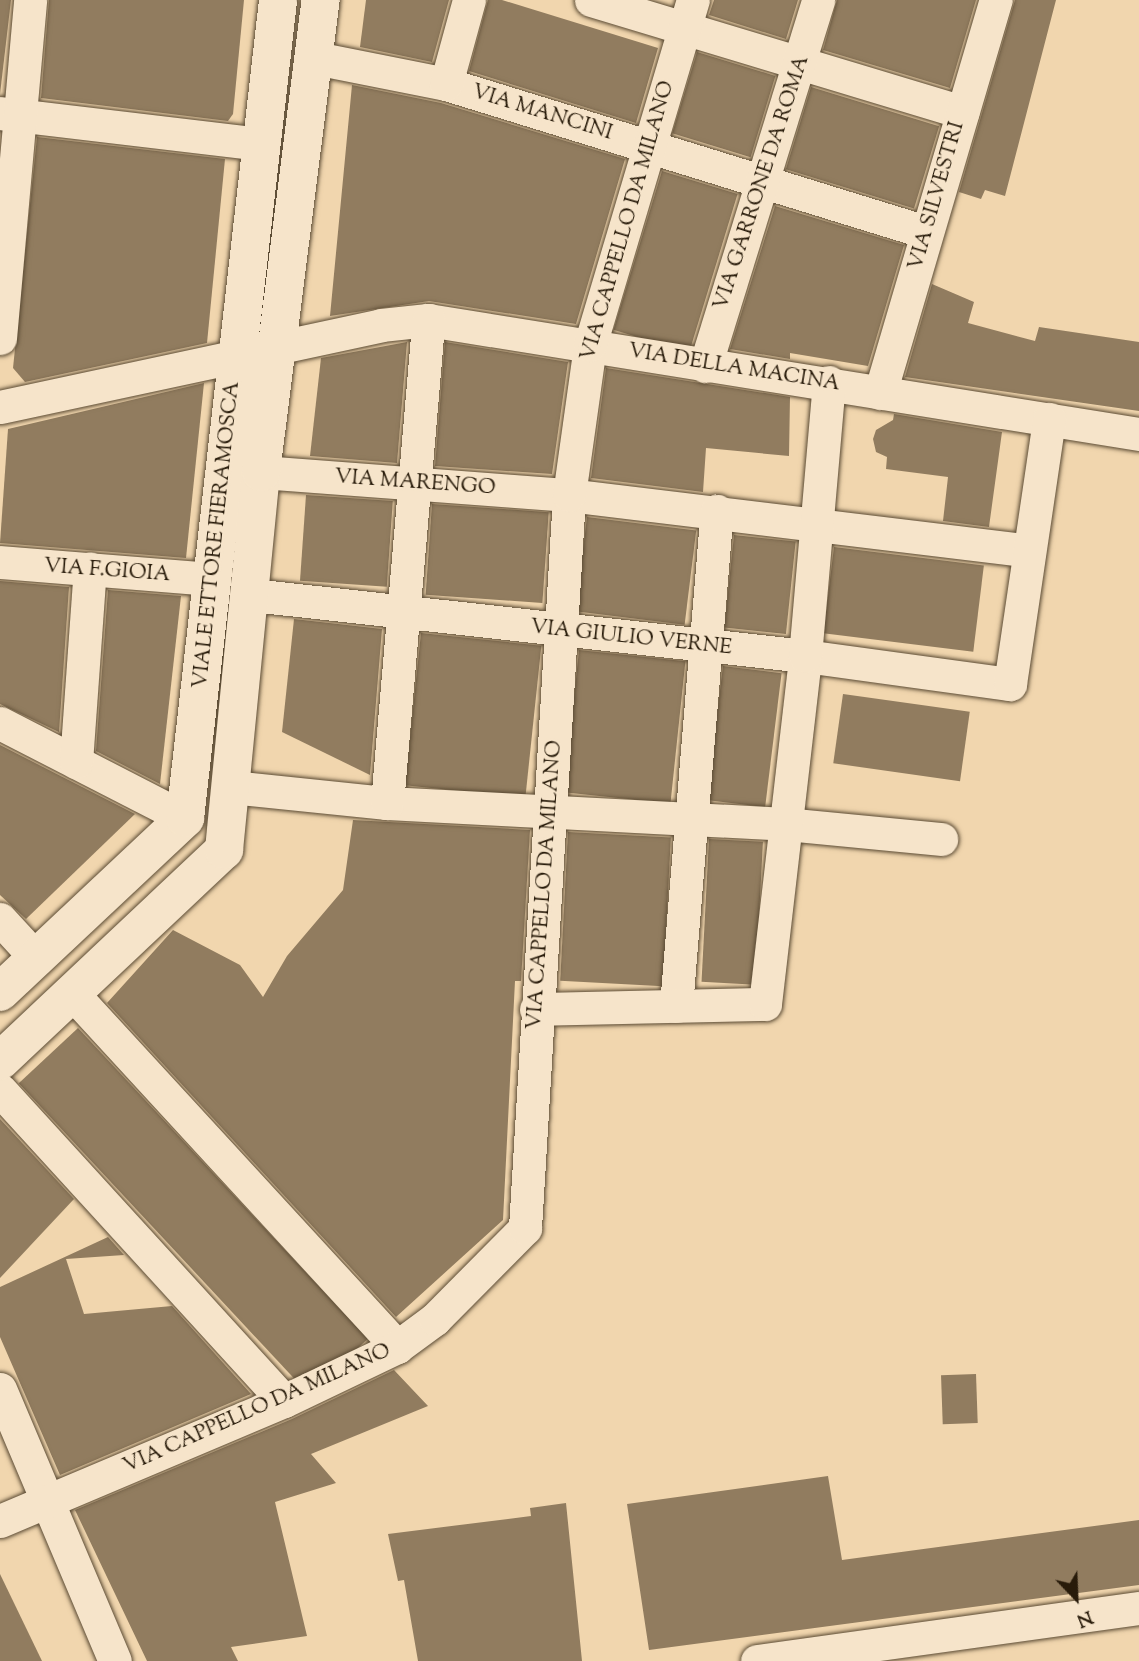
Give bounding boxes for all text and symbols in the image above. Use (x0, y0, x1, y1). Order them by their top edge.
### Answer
street label: VIA GARRONE DA ROMA (709, 53, 815, 313)
street label: VIA CAPPELLO DA MILANO (576, 78, 680, 364)
street label: VIA MANCINI (469, 80, 615, 146)
street label: VIA SILVESTRI (904, 119, 970, 273)
street label: VIA DELLA MACINA (626, 339, 842, 397)
street label: VIALE ETTORE FIERAMOSCA (188, 380, 246, 690)
street label: VIA MARENGO (334, 465, 496, 501)
street label: VIA F.GIOIA (43, 554, 171, 588)
street label: VIA GIULIO VERNE (529, 615, 733, 661)
street label: VIA CAPPELLO DA MILANO (522, 739, 568, 1031)
street label: VIA CAPPELLO DA MILANO (119, 1338, 395, 1480)
north arrow (1041, 1563, 1111, 1633)
text: N (1072, 1602, 1097, 1633)

